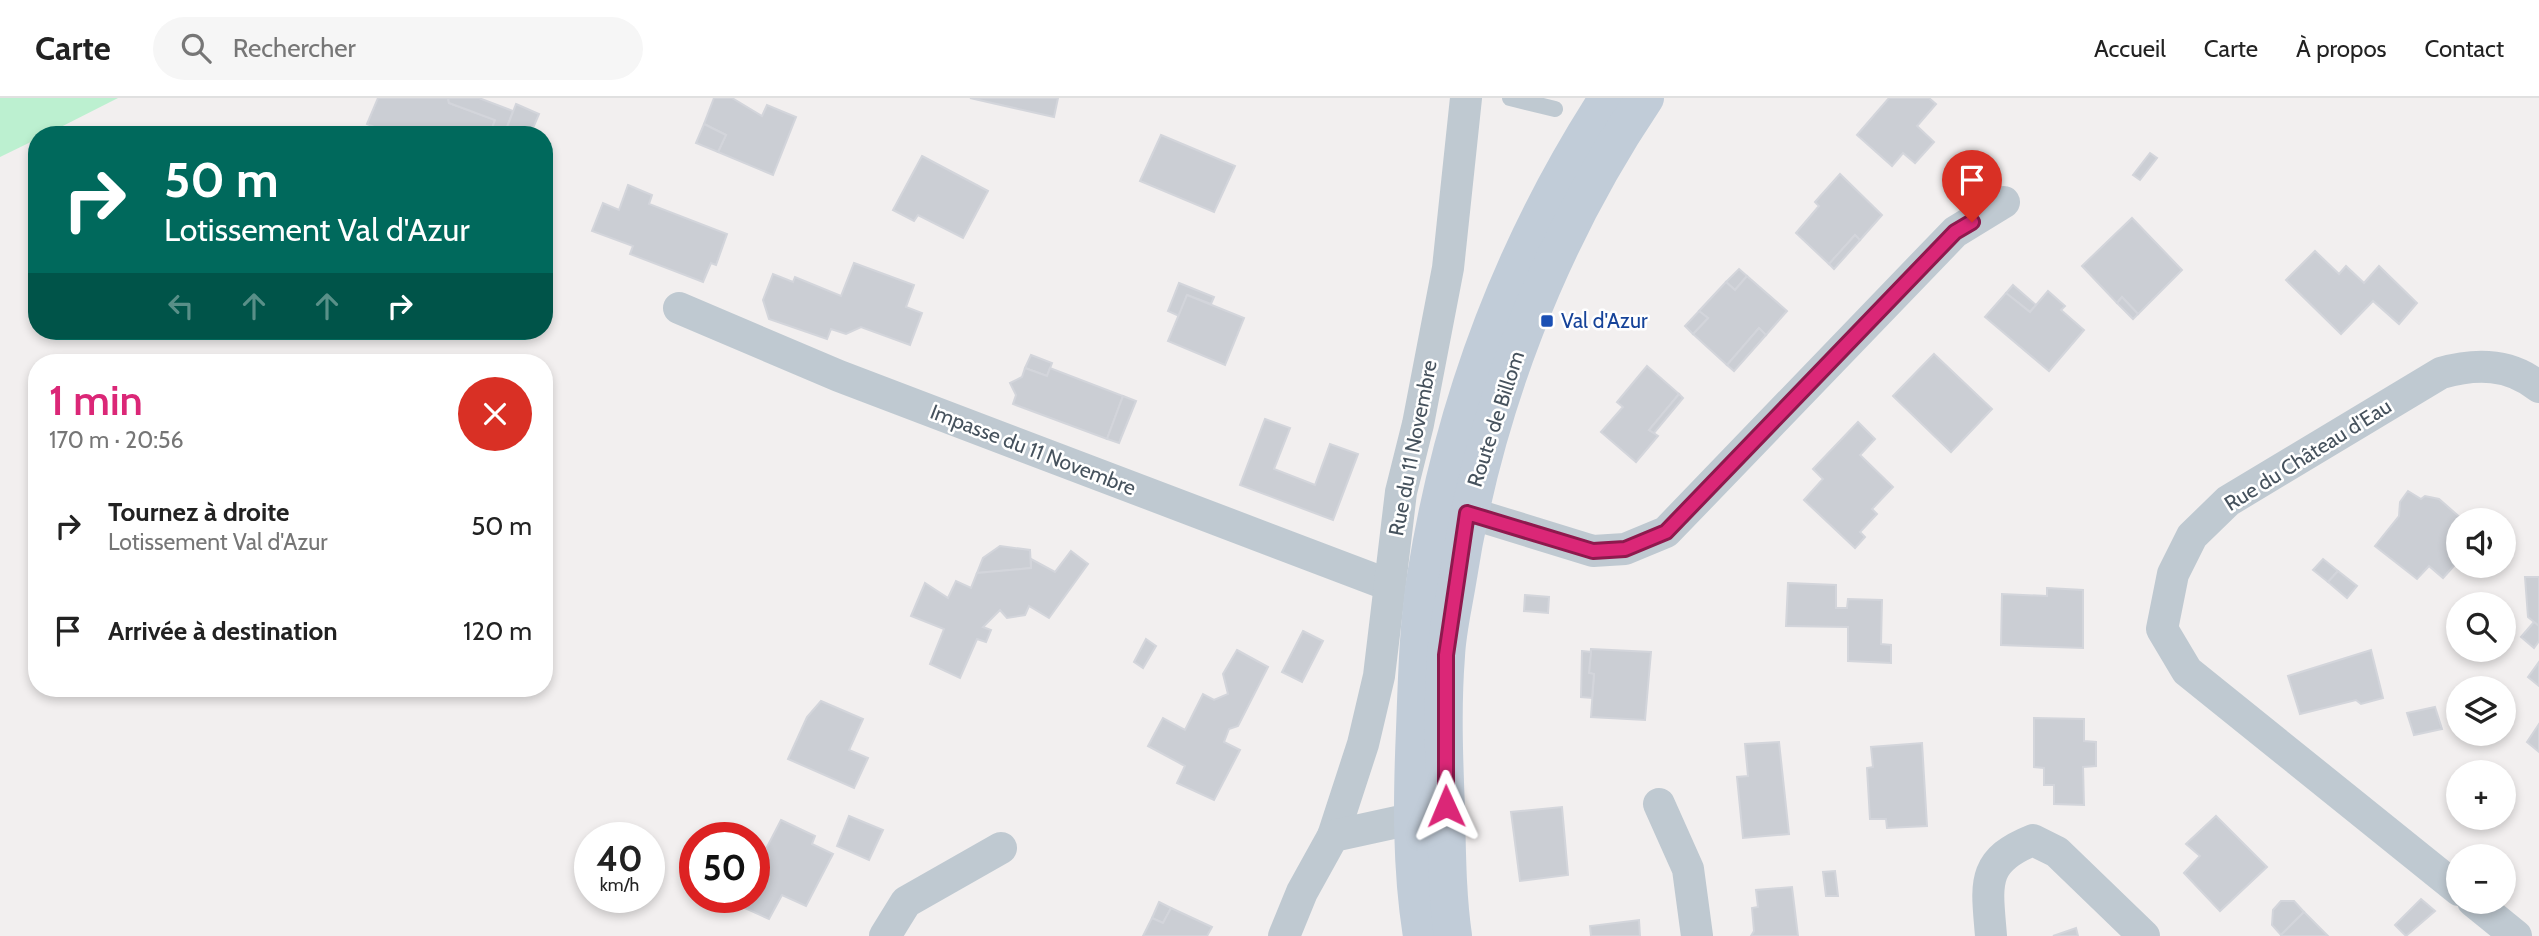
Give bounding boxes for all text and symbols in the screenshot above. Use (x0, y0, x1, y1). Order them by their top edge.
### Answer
search box (153, 17, 643, 80)
text: Carte (35, 28, 111, 68)
icon: search (177, 29, 215, 67)
text: Rechercher (233, 32, 356, 64)
text: Accueil (2094, 34, 2166, 63)
text: Carte (2204, 34, 2258, 63)
text: À propos (2296, 34, 2387, 63)
text: Contact (2425, 34, 2504, 63)
text: 50 m (164, 150, 279, 209)
pin (1942, 150, 2002, 222)
icon: right (49, 154, 140, 245)
icon: arrive (1953, 161, 1991, 199)
text: Lotissement Val d'Azur (164, 210, 470, 249)
icon: left (162, 287, 200, 325)
icon: ahead (235, 287, 273, 325)
icon: ahead (308, 287, 346, 325)
icon: right (381, 287, 419, 325)
place label: Val d'Azur (1561, 308, 1648, 333)
marker: Val d'Azur (1539, 313, 1555, 329)
street label: Route de Billom (1462, 348, 1529, 490)
street label: Rue du 11 Novembre (1383, 358, 1442, 538)
text: 1 min (49, 374, 143, 426)
button: close (458, 377, 532, 451)
street label: Rue du Château d'Eau (2220, 393, 2396, 516)
street label: Impasse du 11 Novembre (927, 399, 1140, 500)
text: 170 m · 20:56 (49, 426, 183, 454)
text: Tournez à droite (108, 496, 290, 528)
icon: right (49, 507, 87, 545)
map controls (2446, 508, 2516, 914)
button: sound (2446, 508, 2516, 578)
text: 50 m (471, 510, 532, 542)
text: Lotissement Val d'Azur (108, 528, 328, 556)
button: search (2446, 592, 2516, 662)
icon: arrive (49, 612, 87, 650)
text: Arrivée à destination (108, 615, 338, 647)
text: 120 m (463, 615, 532, 647)
button: layers (2446, 676, 2516, 746)
button: + (2446, 760, 2516, 830)
position arrow (1409, 769, 1483, 843)
speed limit sign: 50 (679, 822, 770, 913)
text: 40 (596, 837, 643, 880)
button: − (2446, 844, 2516, 914)
text: km/h (600, 874, 639, 896)

